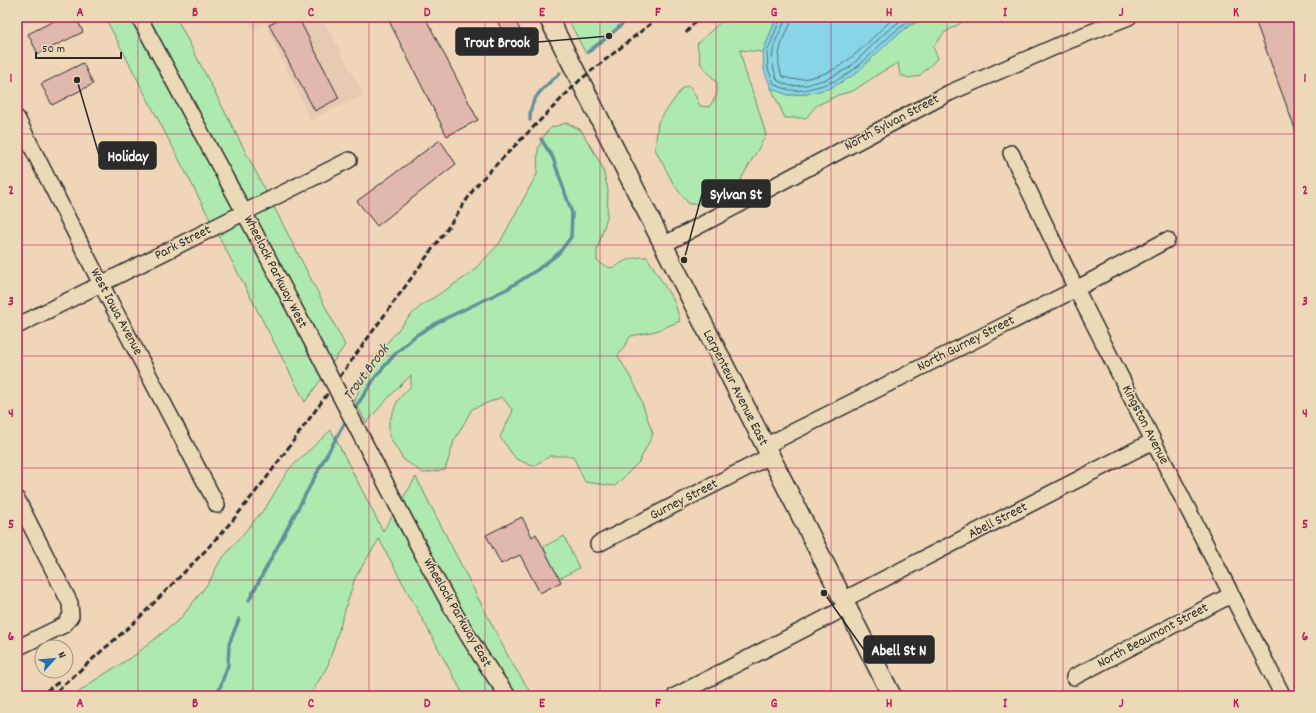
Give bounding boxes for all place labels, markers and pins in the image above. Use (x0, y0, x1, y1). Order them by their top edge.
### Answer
callout: Trout Brook (456, 28, 538, 55)
callout: Holiday (99, 142, 156, 169)
callout: Sylvan St (702, 180, 770, 207)
callout: Abell St N (864, 636, 934, 663)

